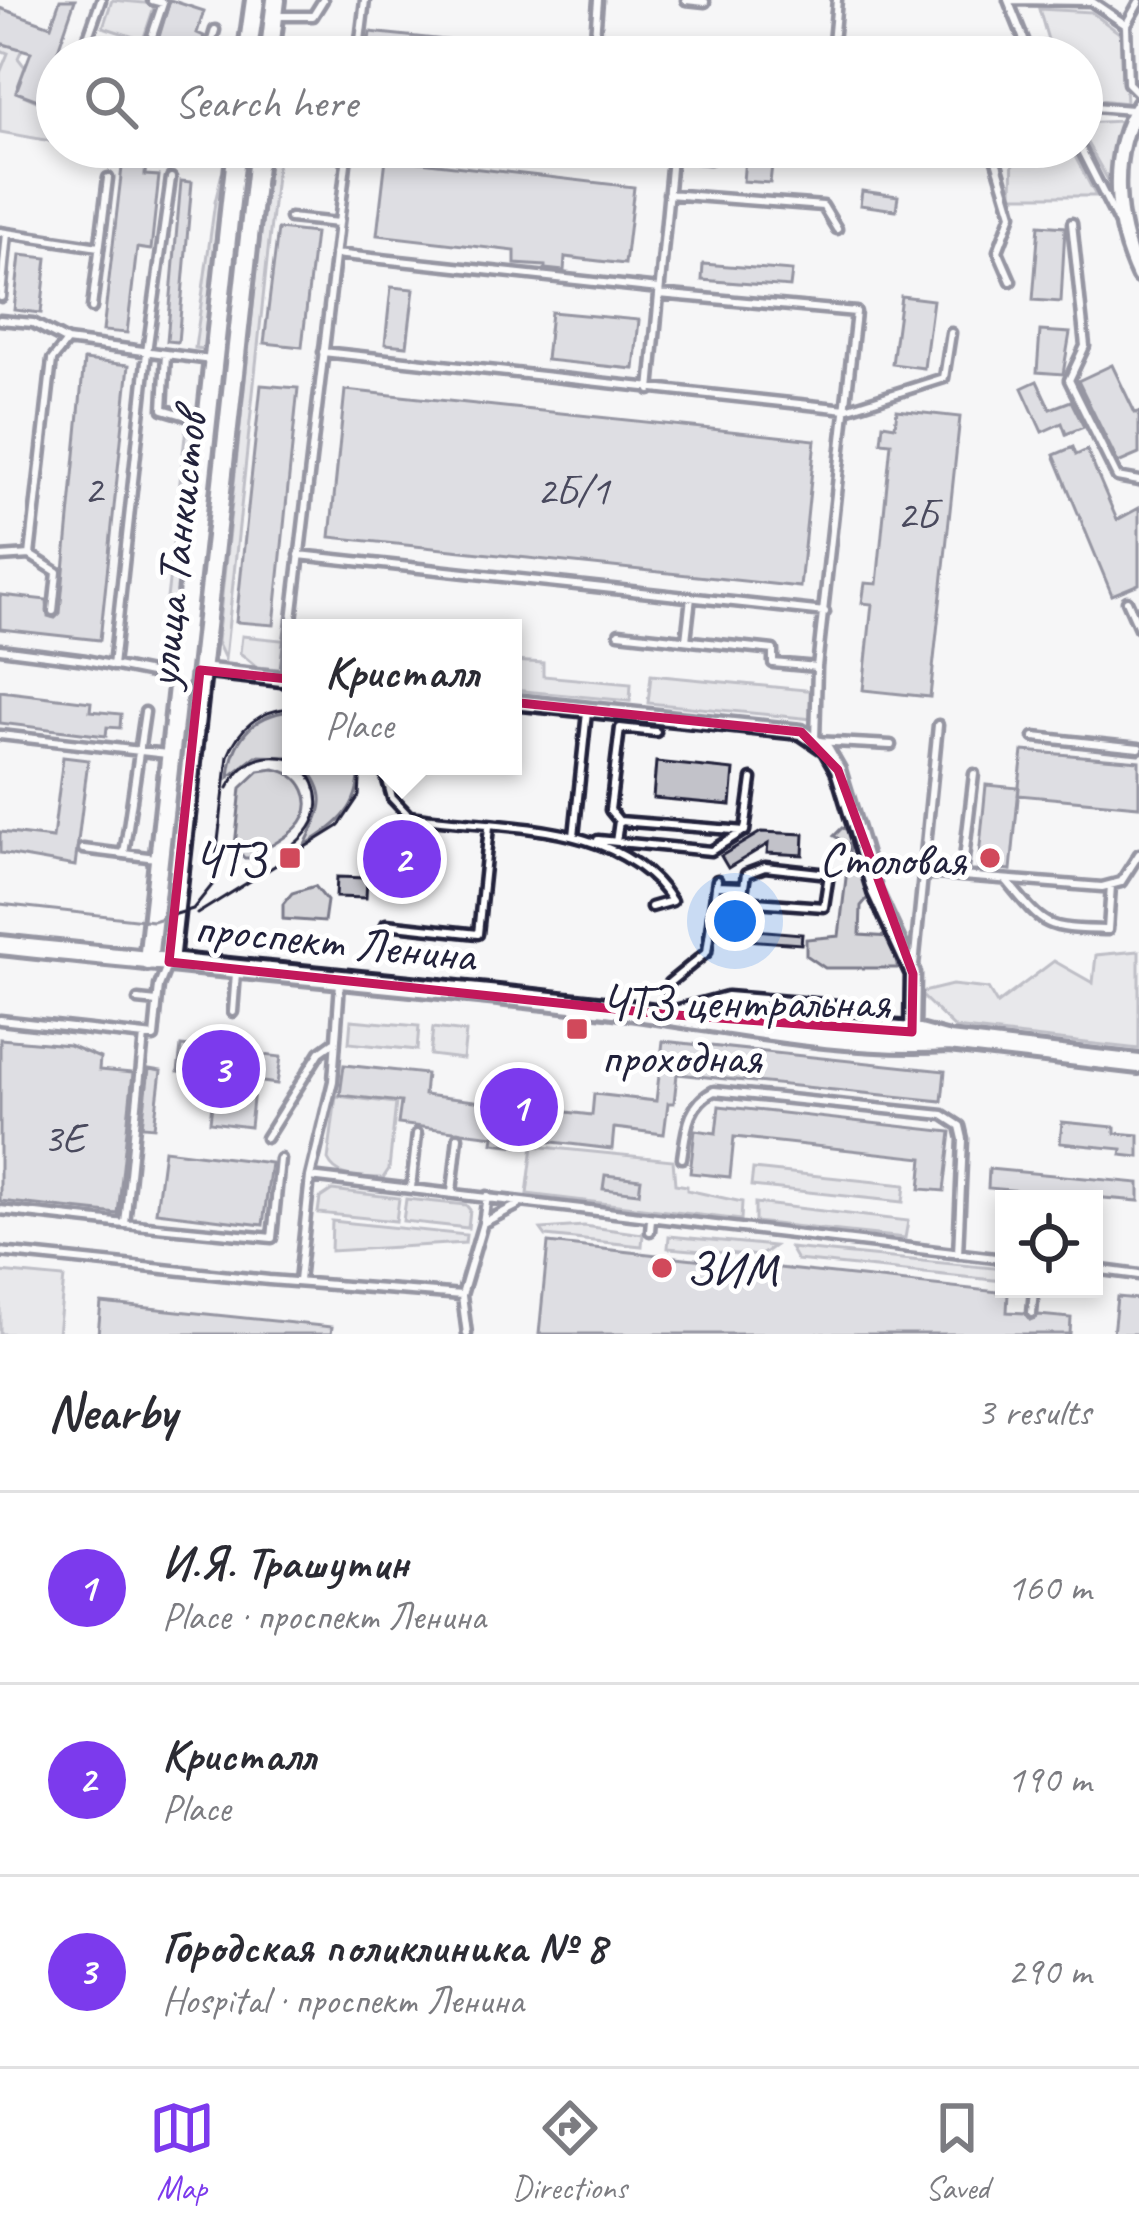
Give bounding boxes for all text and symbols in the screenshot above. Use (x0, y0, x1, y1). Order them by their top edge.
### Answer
search box (36, 36, 1103, 168)
icon: search (78, 69, 144, 135)
text: Search here (174, 74, 357, 131)
street label: улица Танкистов (131, 398, 221, 694)
house number: 2 (84, 463, 106, 516)
house number: 2Б/1 (536, 464, 612, 517)
house number: 2Б (897, 488, 944, 541)
popup (282, 619, 522, 775)
text: Кристалл (325, 644, 479, 701)
text: Place (325, 701, 393, 750)
pin: 2 (363, 814, 441, 904)
place label: ЧТЗ (194, 829, 268, 889)
place label: Столовая (819, 829, 968, 889)
marker: ЧТЗ (277, 845, 303, 871)
marker: Столовая (977, 845, 1003, 871)
your location (705, 891, 765, 951)
street label: проспект Ленина (192, 896, 481, 986)
place label: ЧТЗ центральная проходная (601, 972, 891, 1087)
marker: ЧТЗ центральная проходная (564, 1016, 590, 1042)
pin: 3 (182, 1024, 260, 1114)
pin: 1 (480, 1062, 558, 1152)
house number: 3Е (43, 1112, 89, 1165)
map controls (995, 1190, 1103, 1298)
button: locate (995, 1190, 1103, 1298)
place label: ЗИМ (686, 1239, 780, 1299)
marker: ЗИМ (649, 1255, 675, 1281)
text: Nearby (48, 1380, 176, 1444)
text: 3 results (977, 1388, 1091, 1437)
text: И.Я. Трашутин (162, 1535, 409, 1592)
text: 1 (78, 1563, 96, 1612)
text: 160 m (1007, 1563, 1091, 1612)
text: Place · проспект Ленина (162, 1592, 486, 1641)
text: Кристалл (162, 1727, 316, 1784)
text: 2 (78, 1755, 96, 1804)
text: 190 m (1007, 1755, 1091, 1804)
text: Place (162, 1784, 230, 1833)
text: Городская поликлиника № 8 (162, 1919, 606, 1976)
text: 3 (78, 1947, 96, 1996)
text: 290 m (1007, 1947, 1091, 1996)
text: Hospital · проспект Ленина (162, 1976, 524, 2025)
tab: Map (149, 2095, 215, 2209)
tab: Directions (512, 2095, 627, 2209)
tab: Saved (924, 2095, 990, 2209)

